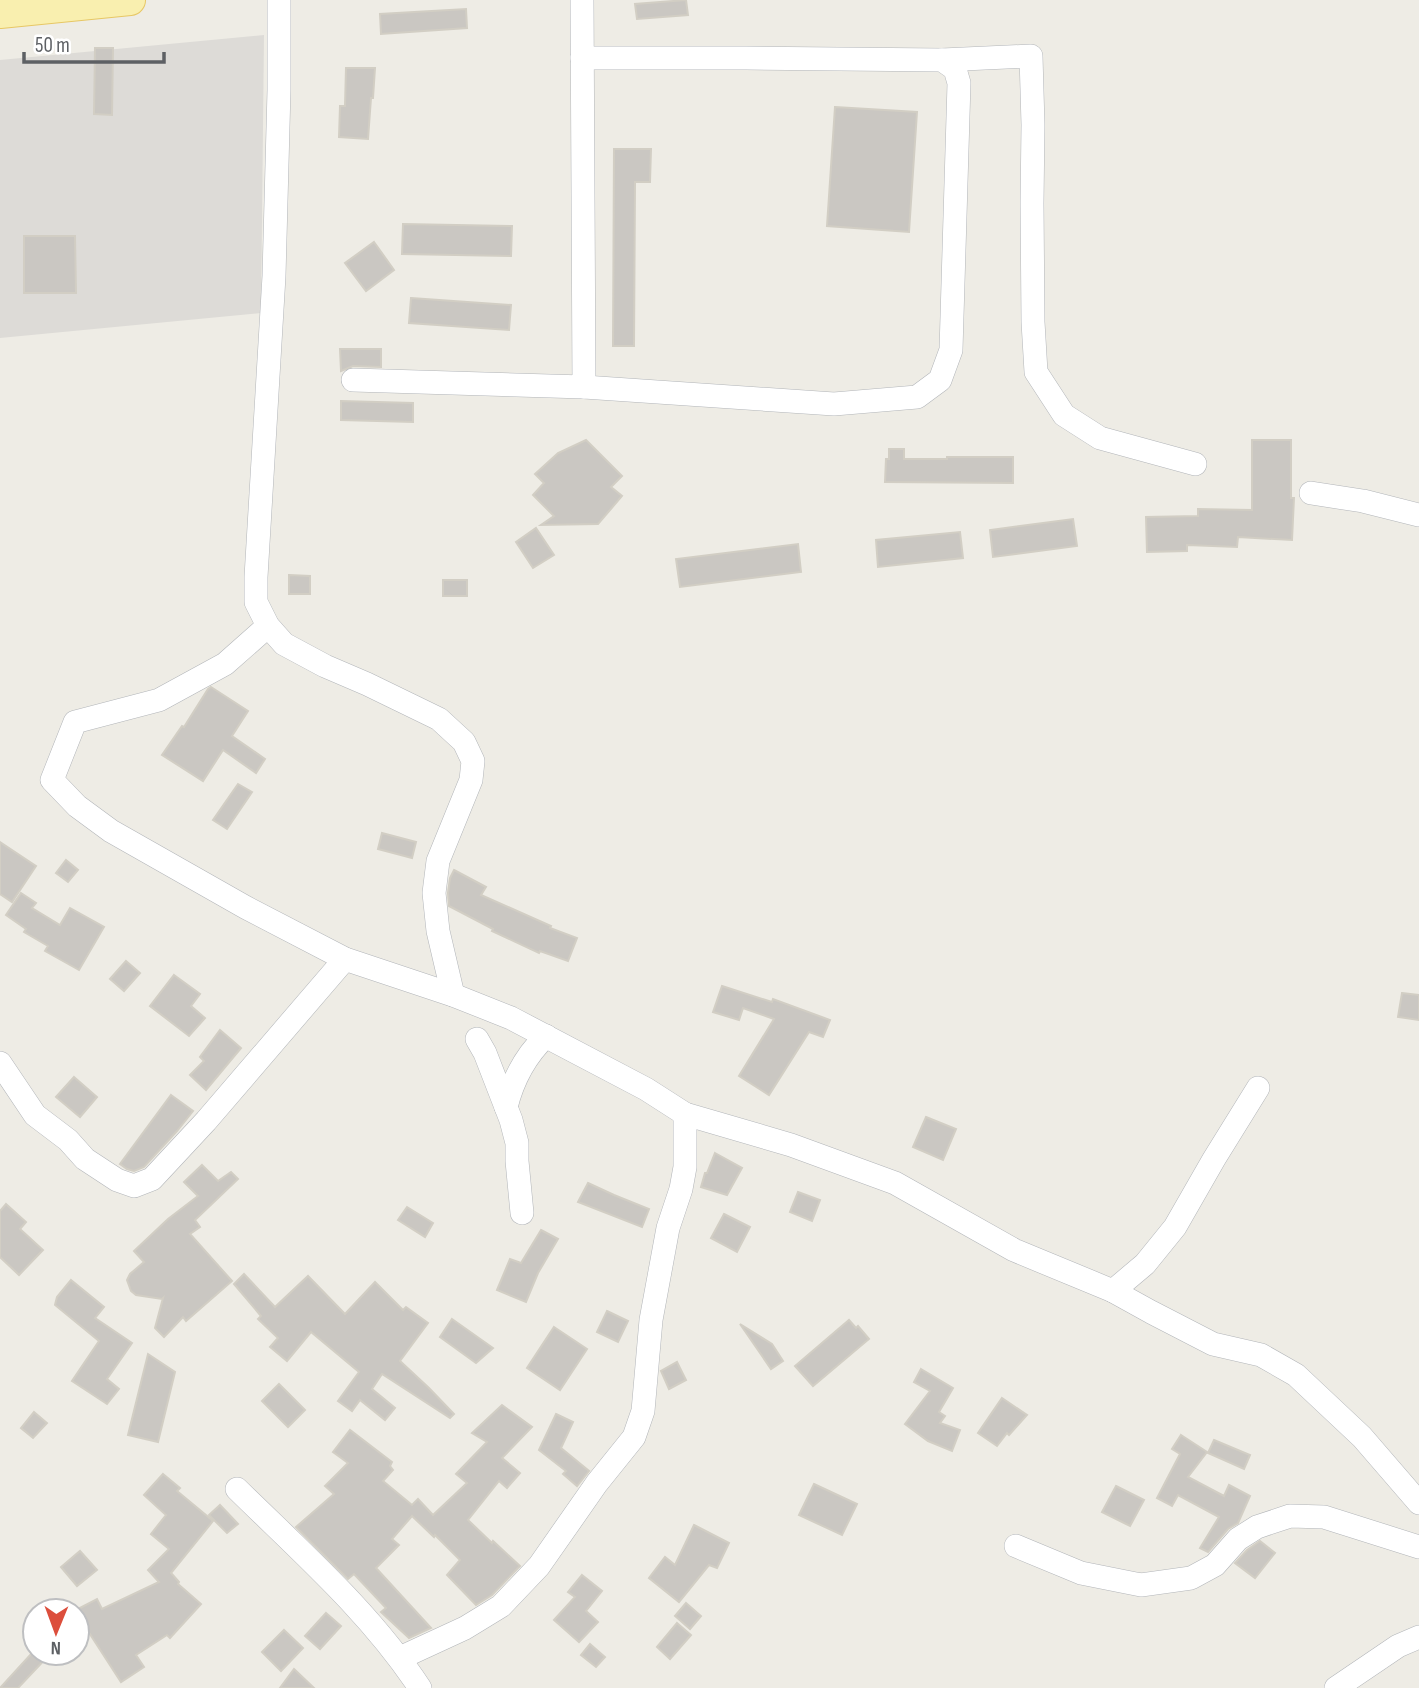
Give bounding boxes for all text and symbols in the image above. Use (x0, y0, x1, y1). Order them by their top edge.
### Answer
scale bar (24, 21, 164, 65)
text: 50 m (35, 33, 70, 58)
north arrow (21, 1597, 91, 1667)
text: N (50, 1636, 61, 1659)

